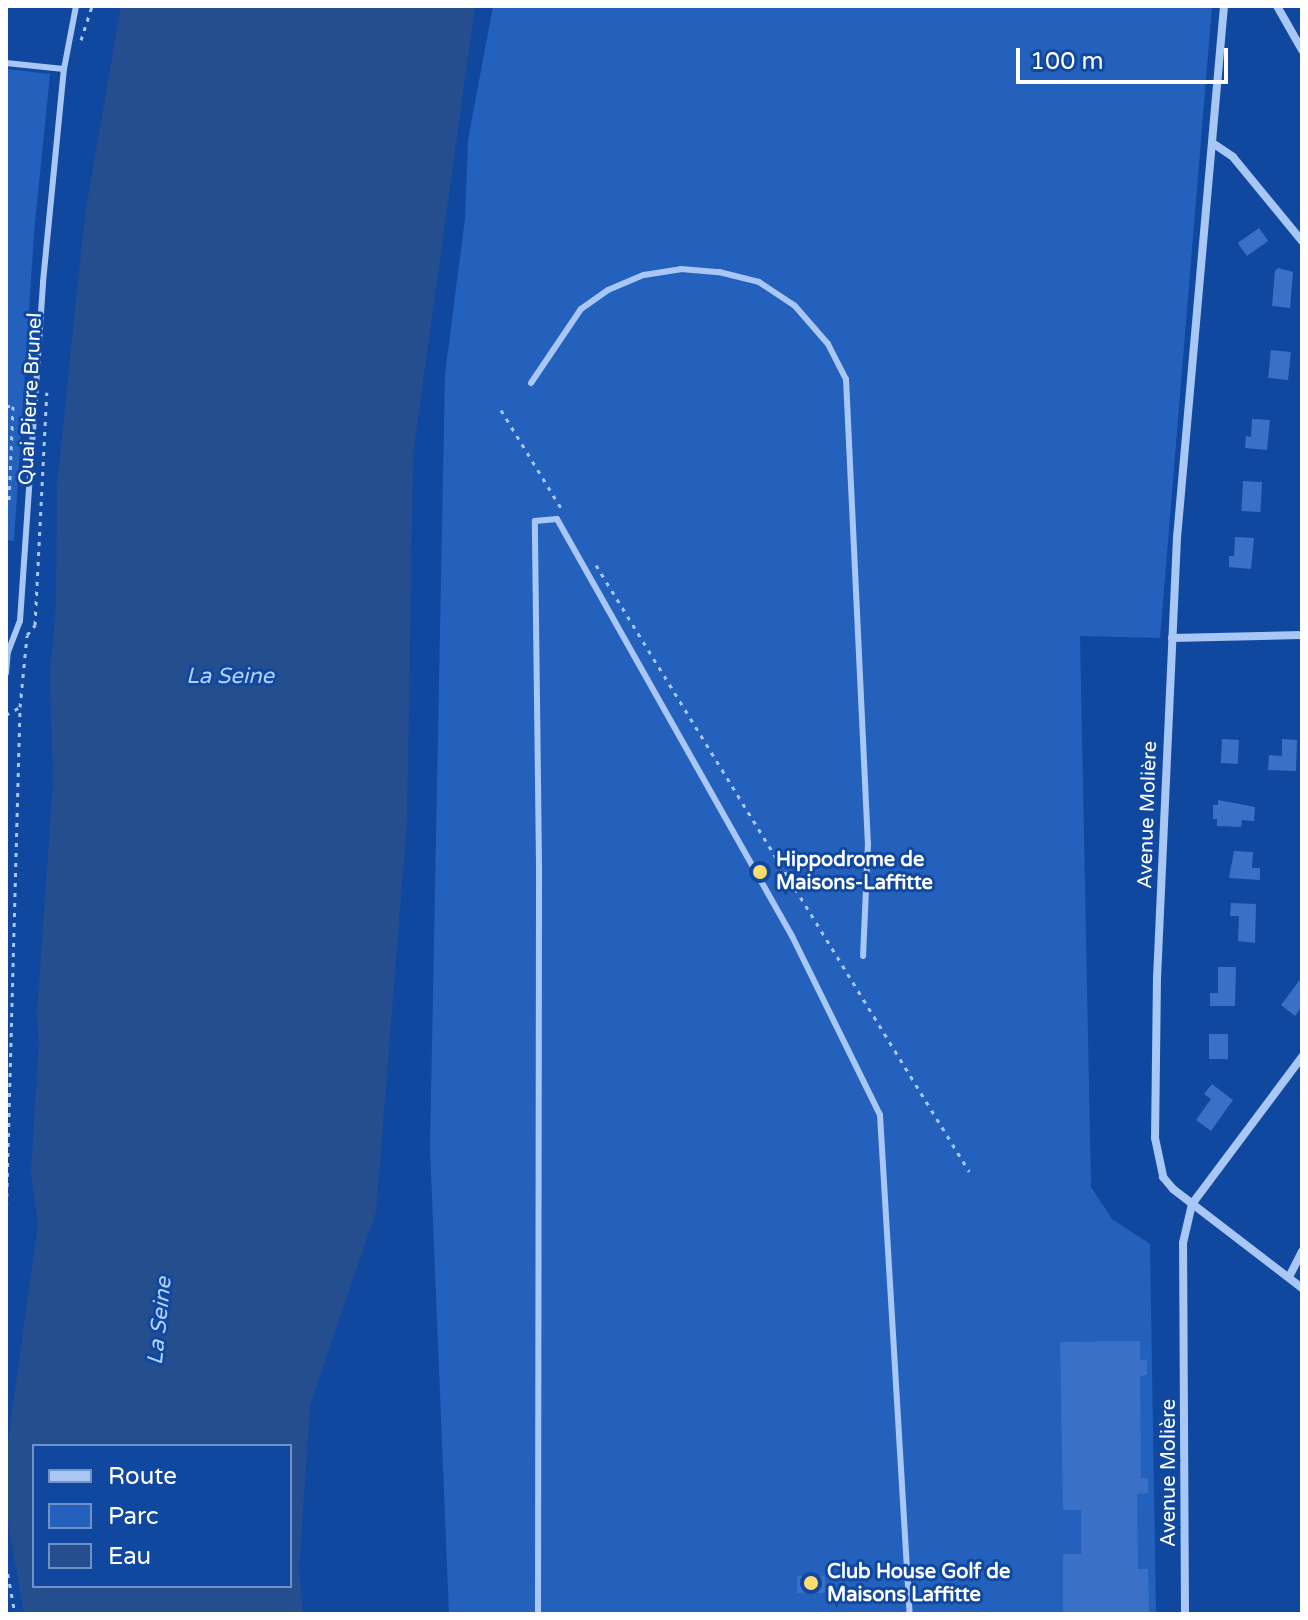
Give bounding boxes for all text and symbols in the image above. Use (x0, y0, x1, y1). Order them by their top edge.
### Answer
scale bar (1020, 32, 1232, 82)
text: 100 m (1030, 47, 1104, 76)
street label: Quai Pierre Brunel (14, 312, 48, 486)
water label: La Seine (186, 664, 274, 690)
street label: Avenue Molière (1133, 741, 1163, 889)
place label: Hippodrome de Maisons-Laffitte (776, 848, 933, 895)
marker: Hippodrome de Maisons-Laffitte (751, 863, 769, 881)
water label: La Seine (142, 1276, 178, 1366)
street label: Avenue Molière (1157, 1399, 1181, 1547)
legend (32, 1444, 292, 1588)
text: Route (108, 1462, 177, 1491)
text: Parc (108, 1502, 159, 1531)
text: Eau (108, 1542, 151, 1571)
place label: Club House Golf de Maisons Laffitte (827, 1560, 1010, 1607)
marker: Club House Golf de Maisons Laffitte (802, 1574, 820, 1592)

